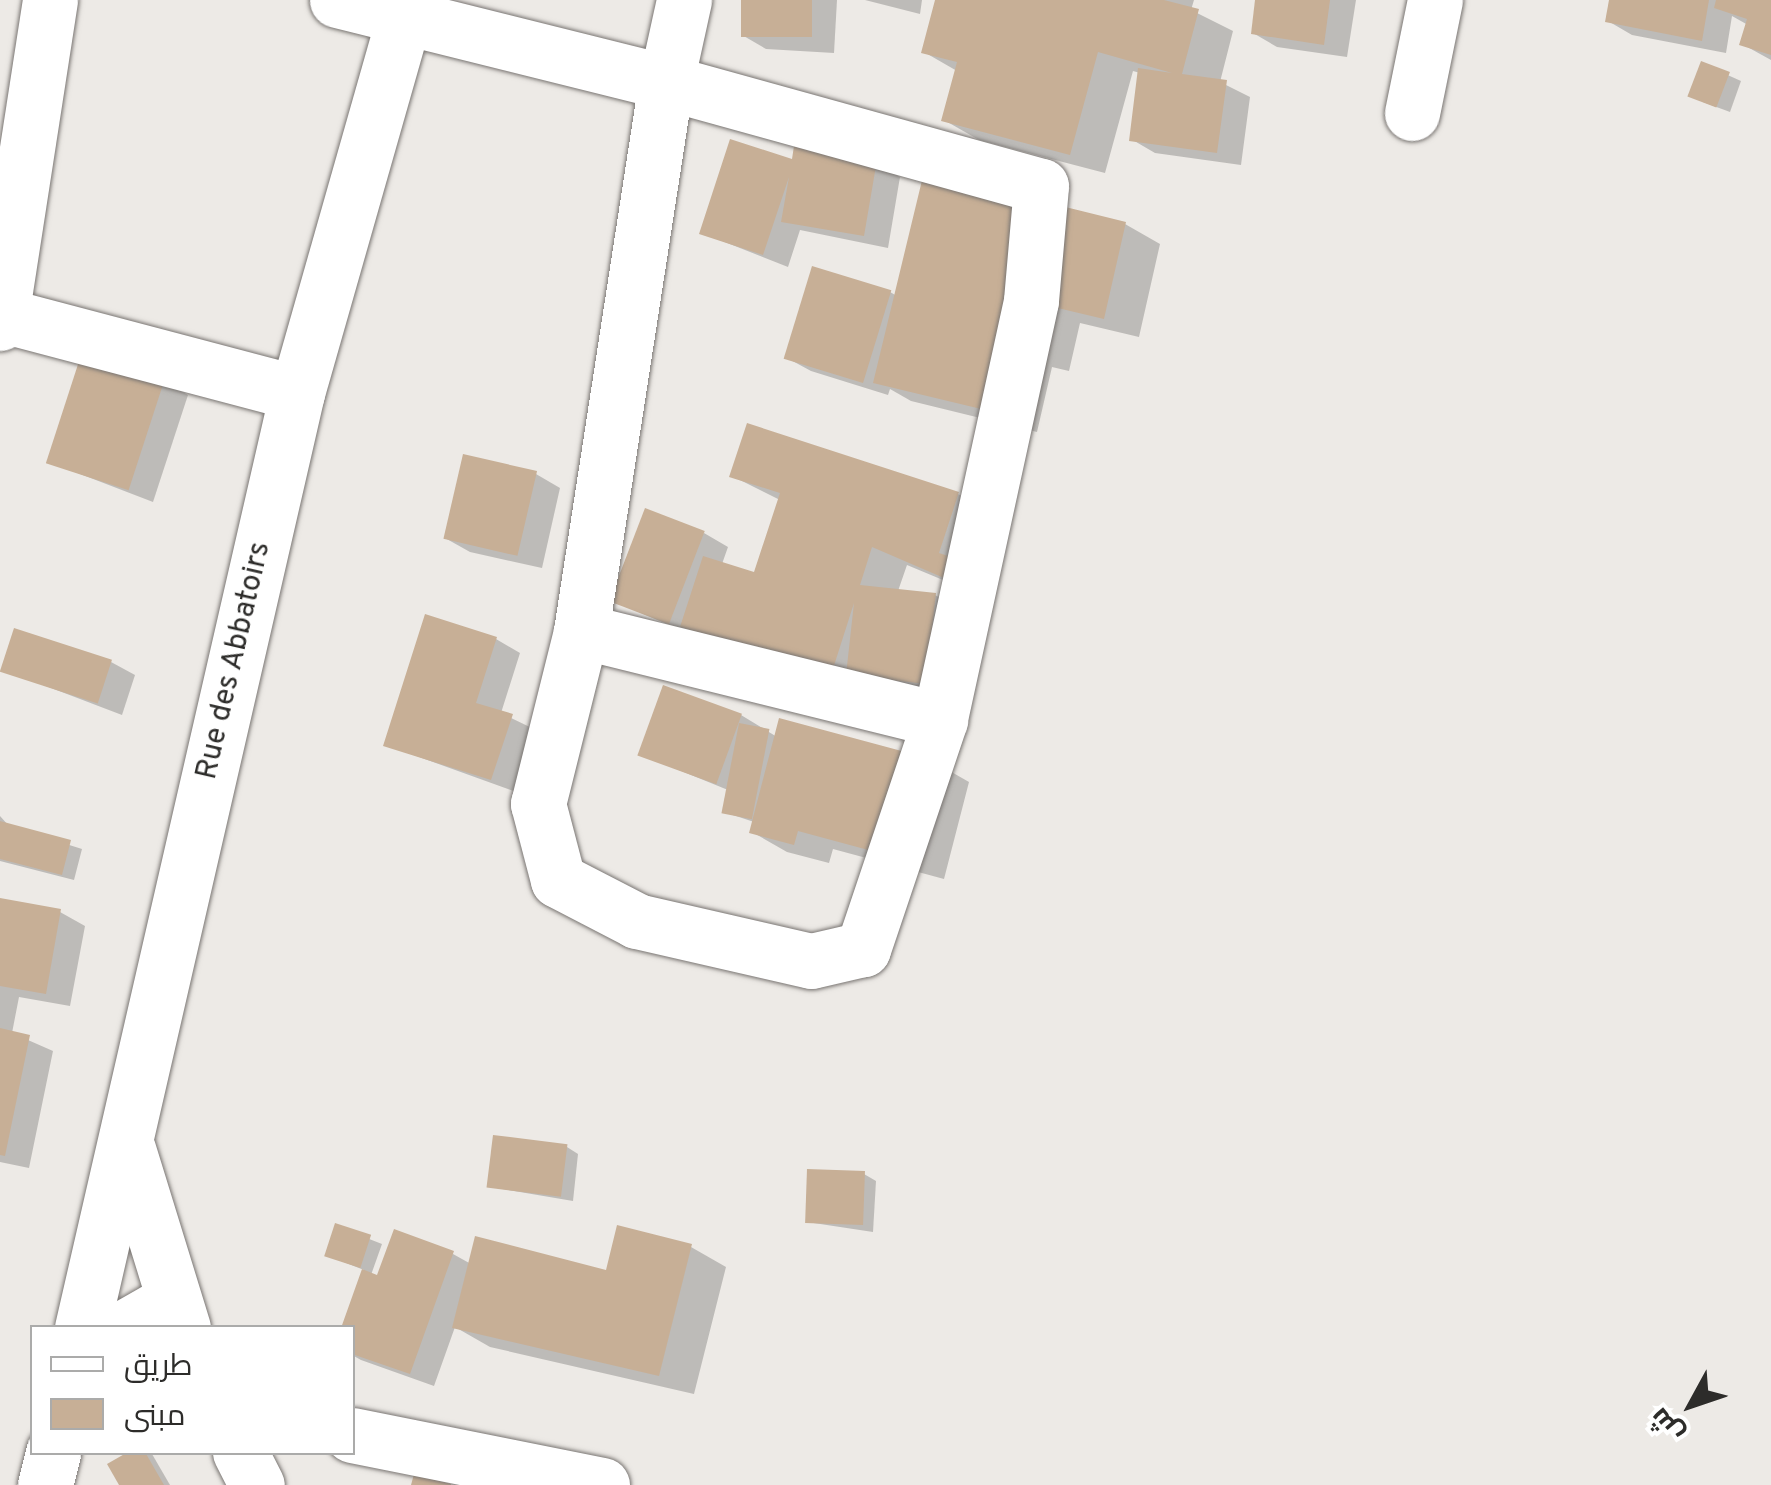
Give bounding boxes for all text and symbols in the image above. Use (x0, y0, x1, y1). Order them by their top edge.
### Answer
street label: Rue des Abbatoirs (190, 538, 280, 784)
legend (30, 1325, 355, 1455)
text: طريق (124, 1349, 193, 1386)
north arrow (1641, 1355, 1741, 1455)
text: مبنى (124, 1399, 185, 1436)
text: ش (1643, 1399, 1693, 1450)

